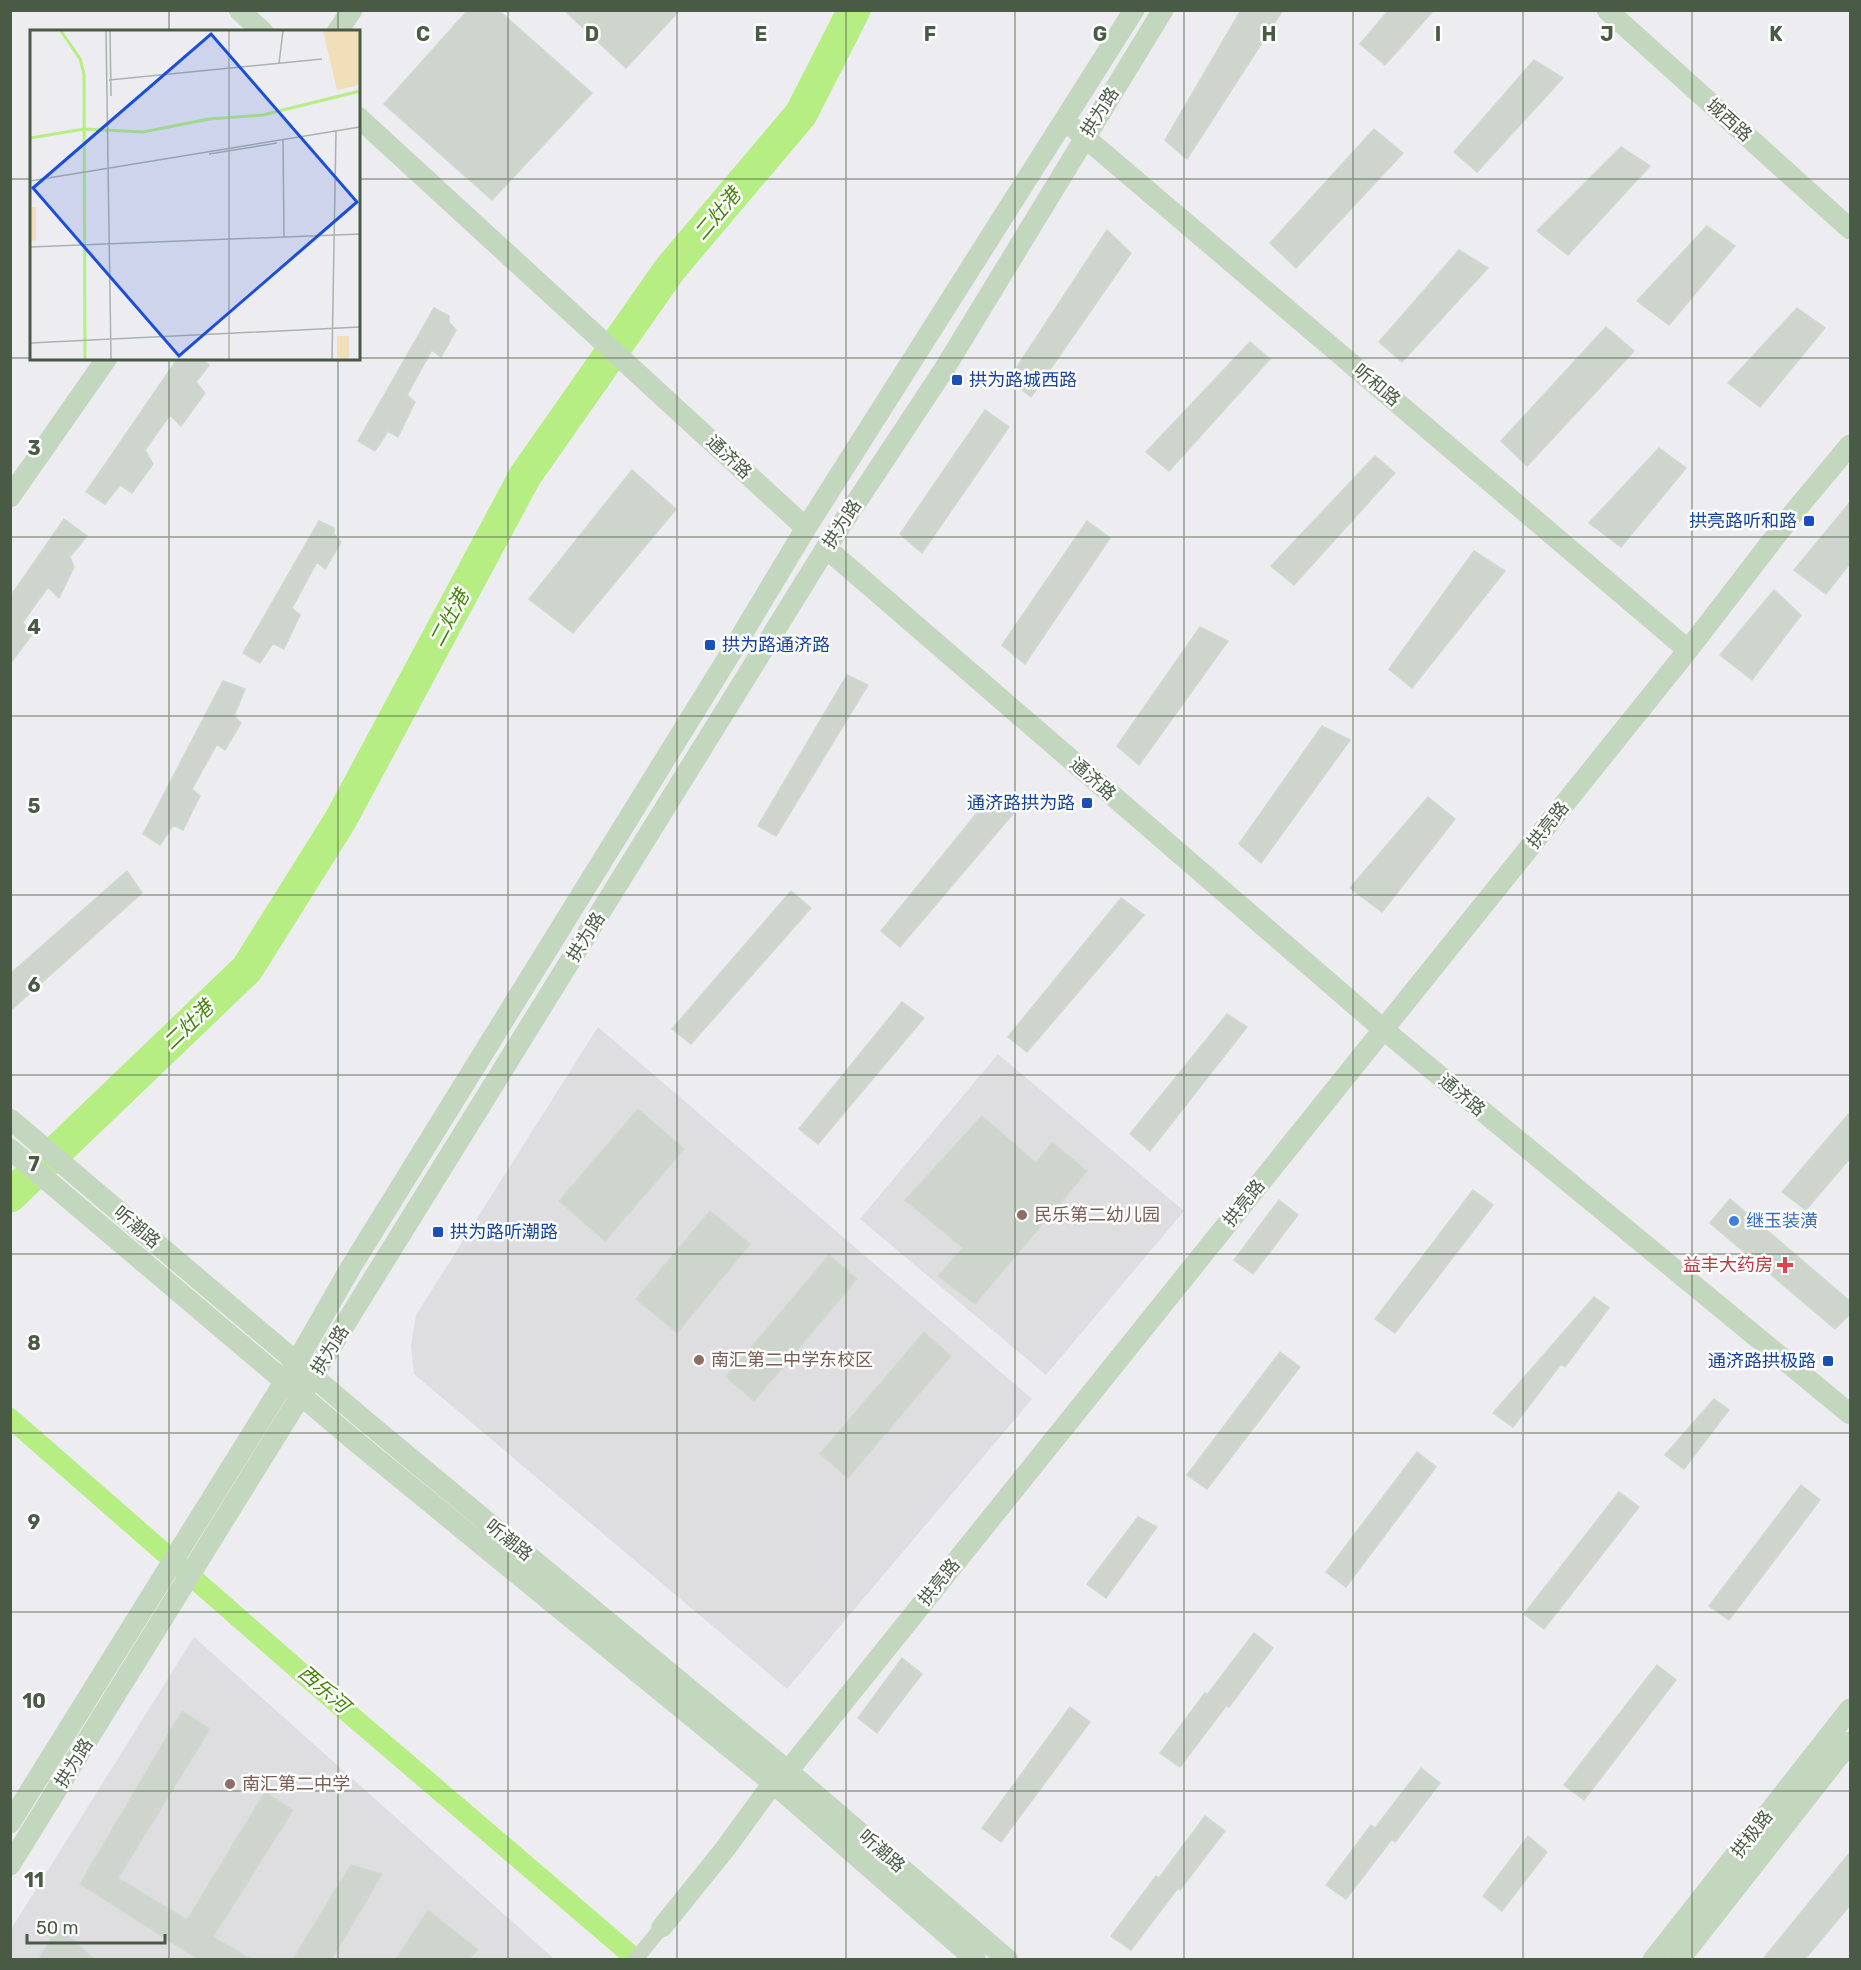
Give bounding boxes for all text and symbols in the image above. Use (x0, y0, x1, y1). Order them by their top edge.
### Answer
text: C (416, 22, 430, 46)
text: D (585, 22, 599, 46)
text: E (755, 22, 767, 46)
text: F (924, 22, 936, 46)
text: G (1093, 22, 1107, 46)
text: H (1262, 22, 1276, 46)
text: I (1435, 22, 1441, 46)
text: J (1600, 22, 1614, 46)
text: K (1769, 22, 1783, 46)
inset map (30, 30, 360, 360)
street label: 拱为路 (1076, 83, 1124, 141)
street label: 城西路 (1702, 94, 1756, 146)
water label: 二灶港 (689, 181, 747, 245)
street label: 听和路 (1349, 359, 1405, 411)
place label: 拱为路城西路 (969, 369, 1077, 391)
marker: 拱为路城西路 (950, 373, 964, 387)
street label: 通济路 (702, 431, 756, 483)
text: 3 (27, 436, 41, 460)
street label: 拱为路 (818, 495, 866, 553)
place label: 拱亮路听和路 (1689, 510, 1797, 532)
marker: 拱亮路听和路 (1802, 514, 1816, 528)
water label: 二灶港 (424, 583, 475, 650)
text: 4 (27, 615, 41, 639)
place label: 拱为路通济路 (722, 634, 830, 656)
marker: 拱为路通济路 (703, 638, 717, 652)
street label: 通济路 (1065, 753, 1121, 805)
place label: 通济路拱为路 (967, 792, 1075, 814)
text: 5 (28, 794, 41, 818)
marker: 通济路拱为路 (1080, 796, 1094, 810)
street label: 拱亮路 (1522, 797, 1574, 853)
street label: 拱为路 (562, 908, 610, 966)
text: 6 (27, 973, 41, 997)
water label: 二灶港 (158, 993, 220, 1054)
street label: 通济路 (1434, 1069, 1490, 1121)
text: 7 (28, 1152, 40, 1176)
street label: 拱亮路 (1218, 1175, 1270, 1231)
street label: 听潮路 (109, 1201, 165, 1253)
place label: 民乐第二幼儿园 (1034, 1204, 1160, 1226)
marker: 民乐第二幼儿园 (1015, 1208, 1029, 1222)
place label: 继玉装潢 (1746, 1210, 1818, 1232)
marker: 继玉装潢 (1727, 1214, 1741, 1228)
place label: 拱为路听潮路 (450, 1221, 558, 1243)
marker: 拱为路听潮路 (431, 1225, 445, 1239)
place label: 益丰大药房 (1683, 1254, 1773, 1276)
marker: 益丰大药房 (1778, 1258, 1792, 1272)
street label: 拱为路 (306, 1321, 354, 1379)
text: 8 (27, 1331, 41, 1355)
place label: 南汇第二中学东校区 (711, 1349, 873, 1371)
place label: 通济路拱极路 (1708, 1350, 1816, 1372)
marker: 南汇第二中学东校区 (692, 1353, 706, 1367)
marker: 通济路拱极路 (1821, 1354, 1835, 1368)
text: 9 (28, 1510, 41, 1534)
street label: 听潮路 (481, 1514, 537, 1566)
street label: 拱亮路 (913, 1554, 965, 1610)
water label: 西乐河 (293, 1660, 358, 1720)
text: 10 (22, 1689, 46, 1713)
street label: 拱为路 (50, 1734, 98, 1792)
place label: 南汇第二中学 (242, 1773, 350, 1795)
marker: 南汇第二中学 (223, 1777, 237, 1791)
street label: 拱极路 (1727, 1806, 1777, 1862)
street label: 听潮路 (854, 1825, 910, 1877)
text: 11 (24, 1868, 44, 1892)
scale bar (27, 1907, 165, 1945)
text: 50 m (36, 1917, 79, 1939)

